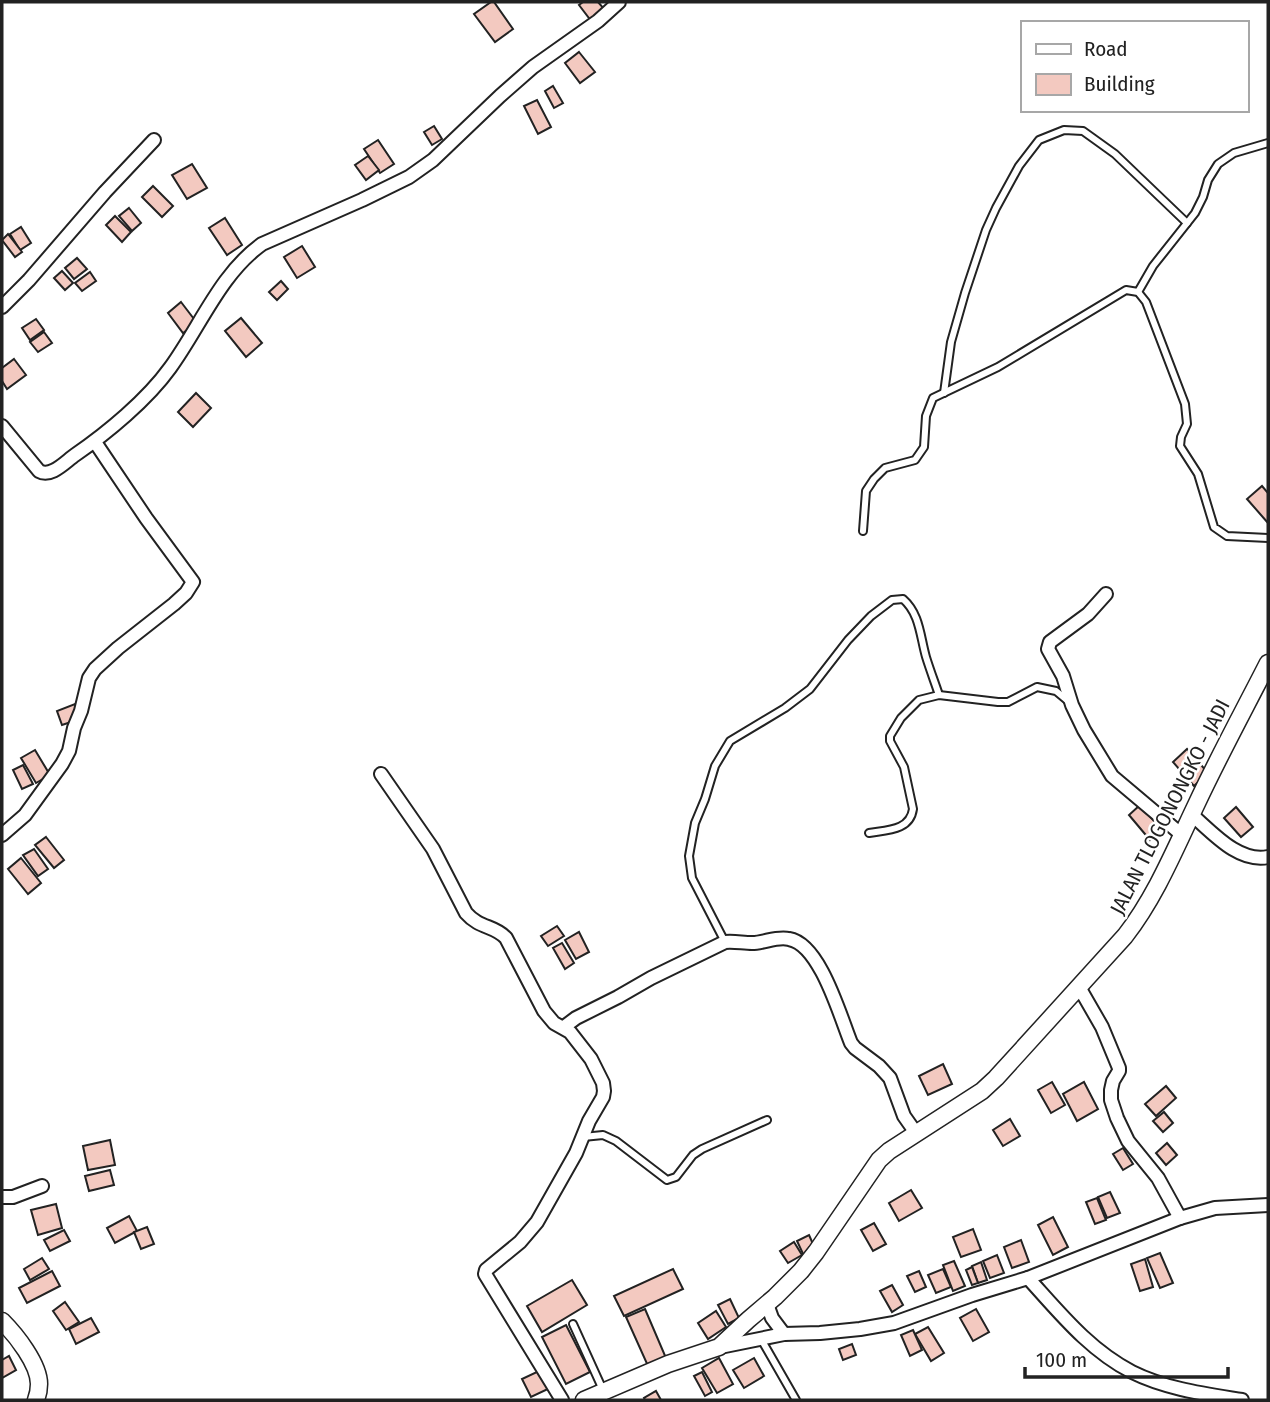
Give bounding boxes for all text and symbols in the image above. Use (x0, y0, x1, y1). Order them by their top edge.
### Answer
legend (1021, 21, 1249, 112)
text: Road (1084, 36, 1128, 62)
text: Building (1084, 71, 1155, 97)
street label: JALAN TLOGONONGKO - JADI (1104, 695, 1236, 919)
scale bar (1025, 1336, 1228, 1380)
text: 100 m (1036, 1347, 1087, 1373)

